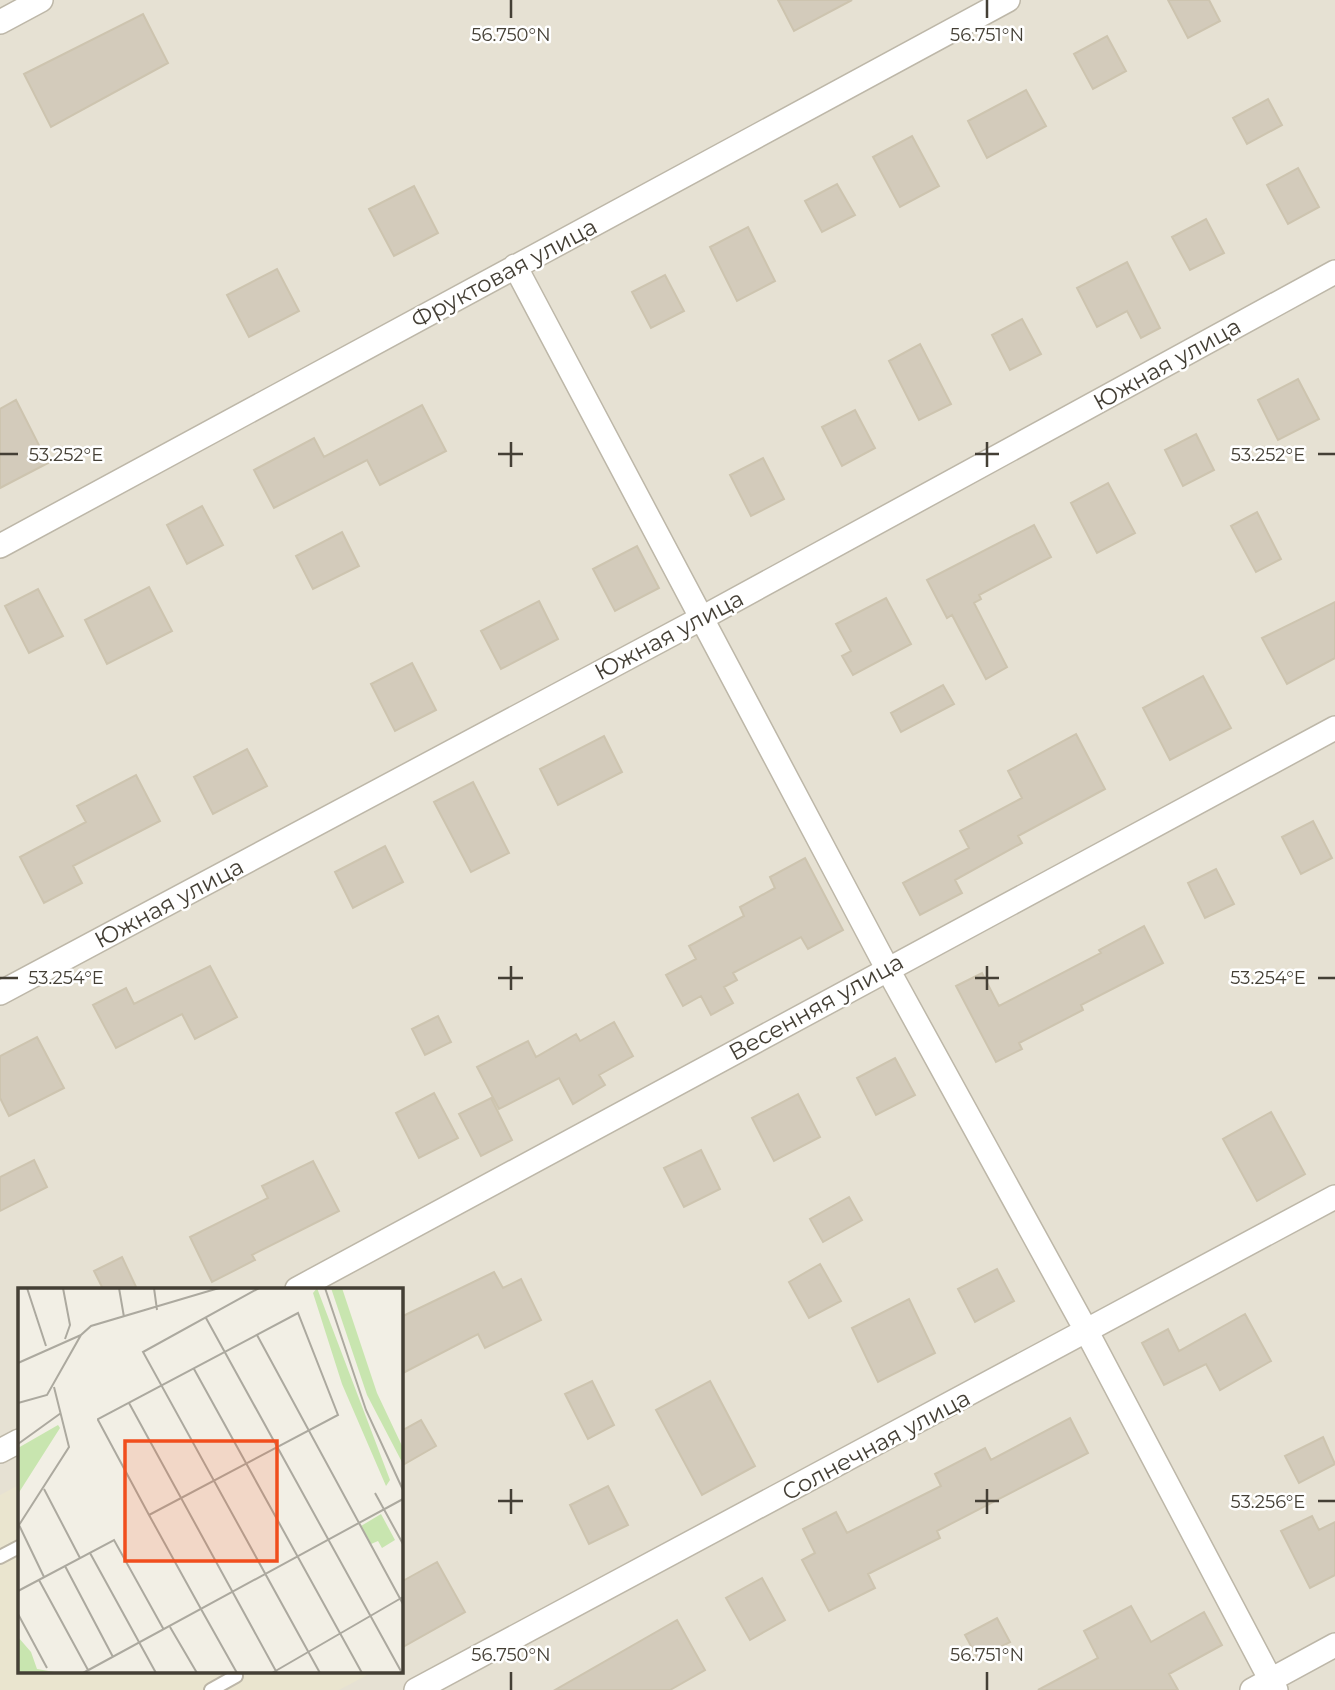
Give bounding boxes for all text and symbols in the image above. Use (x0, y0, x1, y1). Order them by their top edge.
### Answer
text: 56.750°N (471, 24, 551, 46)
text: 56.751°N (950, 24, 1024, 46)
street label: Фруктовая улица (406, 212, 602, 334)
street label: Южная улица (1088, 312, 1246, 416)
text: 53.252°E (29, 444, 103, 466)
text: 53.252°E (1231, 444, 1305, 466)
street label: Южная улица (590, 584, 748, 686)
street label: Южная улица (90, 852, 248, 954)
street label: Весенняя улица (724, 947, 908, 1067)
text: 53.254°E (28, 967, 104, 989)
text: 53.254°E (1230, 967, 1306, 989)
inset map (18, 1288, 402, 1672)
street label: Солнечная улица (777, 1384, 975, 1506)
text: 53.256°E (1231, 1491, 1305, 1513)
text: 56.750°N (471, 1644, 551, 1666)
text: 56.751°N (950, 1644, 1024, 1666)

